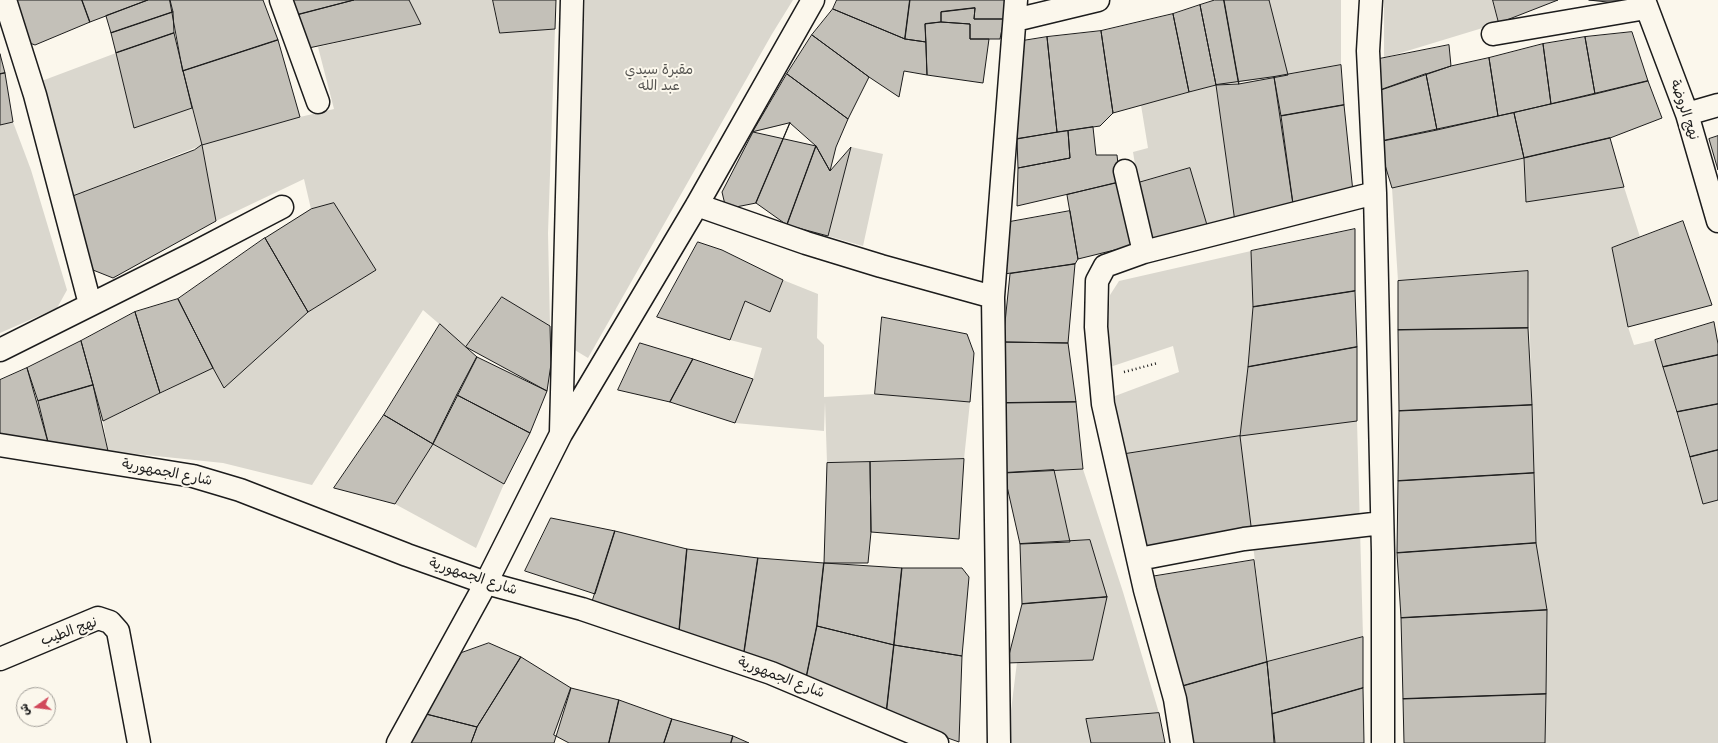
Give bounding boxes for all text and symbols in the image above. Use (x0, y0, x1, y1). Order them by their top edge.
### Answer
park label: مقبرة سيدي عبد الله (625, 62, 693, 94)
street label: نهج الروضة (1666, 78, 1702, 142)
street label: شارع الجمهورية (120, 456, 214, 490)
street label: شارع الجمهورية (427, 555, 519, 599)
street label: نهج الطيب (38, 614, 100, 650)
street label: شارع الجمهورية (735, 654, 827, 702)
north arrow (16, 687, 56, 727)
text: ش (17, 702, 33, 717)

